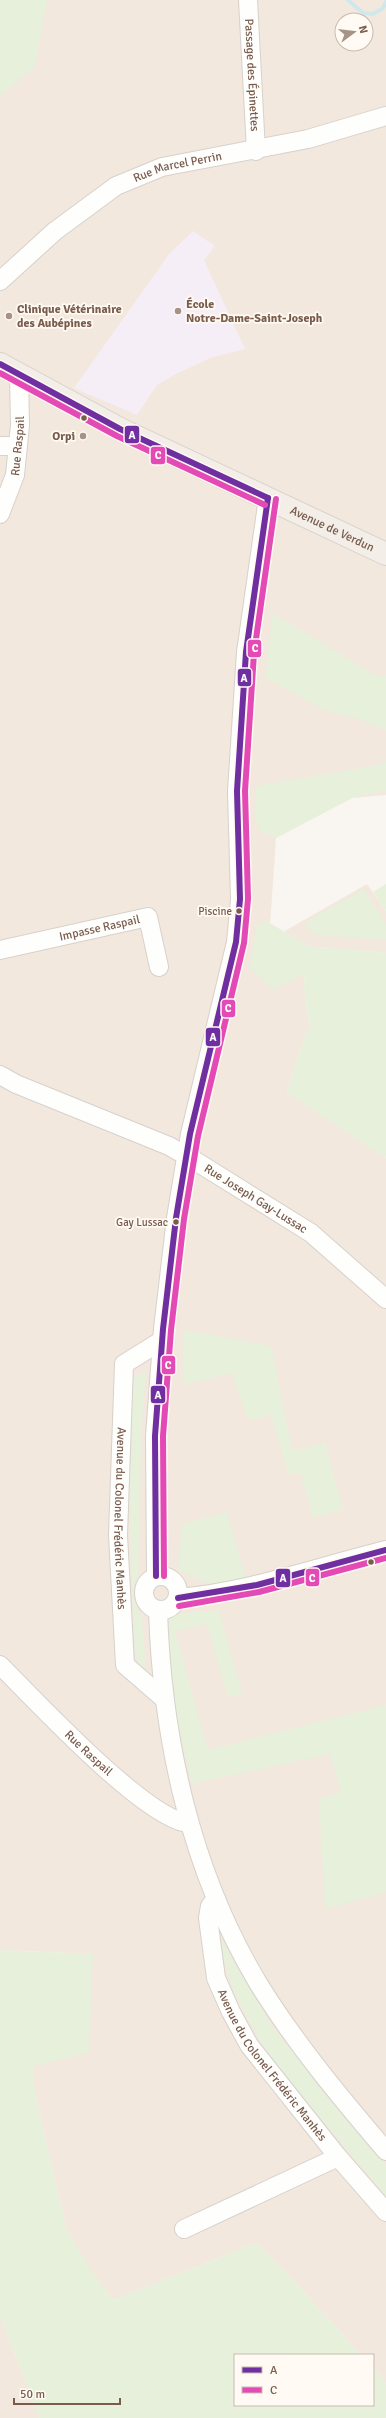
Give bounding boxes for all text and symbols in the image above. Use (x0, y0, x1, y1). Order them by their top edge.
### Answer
north arrow (334, 12, 374, 52)
street label: Passage des Épinettes (241, 18, 262, 132)
text: N (356, 24, 370, 35)
street label: Rue Marcel Perrin (131, 149, 223, 186)
place label: École Notre-Dame-Saint-Joseph (186, 297, 323, 326)
place label: Clinique Vétérinaire des Aubépines (17, 302, 122, 331)
marker: École Notre-Dame-Saint-Joseph (173, 306, 183, 316)
marker: Clinique Vétérinaire des Aubépines (4, 311, 14, 321)
unlabelled marker (79, 413, 89, 423)
street label: Rue Raspail (8, 415, 28, 477)
line badge: A (124, 425, 140, 444)
place label: Orpi (52, 429, 75, 444)
text: A (128, 429, 136, 442)
marker: Orpi (78, 431, 88, 441)
line badge: C (150, 446, 166, 465)
text: C (155, 449, 162, 462)
street label: Avenue de Verdun (288, 503, 377, 555)
line badge: C (247, 639, 262, 658)
text: C (252, 642, 259, 655)
line badge: A (237, 668, 252, 687)
text: A (240, 672, 248, 685)
place label: Piscine (198, 905, 232, 918)
marker: Piscine (234, 906, 244, 916)
street label: Impasse Raspail (58, 912, 142, 945)
line badge: C (221, 999, 236, 1018)
text: C (225, 1002, 232, 1015)
line badge: A (205, 1027, 221, 1047)
text: A (209, 1031, 217, 1044)
street label: Rue Joseph Gay-Lussac (201, 1161, 310, 1237)
place label: Gay Lussac (116, 1216, 168, 1229)
marker: Gay Lussac (171, 1217, 181, 1227)
line badge: C (161, 1355, 176, 1375)
text: C (165, 1359, 172, 1372)
line badge: A (150, 1385, 166, 1404)
text: A (154, 1389, 162, 1402)
street label: Avenue du Colonel Frédéric Manhès (110, 1427, 129, 1610)
unlabelled marker (366, 1557, 376, 1567)
line badge: A (275, 1568, 291, 1588)
line badge: C (305, 1568, 320, 1587)
text: A (279, 1572, 287, 1585)
text: C (309, 1572, 316, 1585)
street label: Rue Raspail (61, 1727, 116, 1780)
street label: Avenue du Colonel Frédéric Manhès (214, 1987, 330, 2144)
legend (234, 2354, 374, 2406)
text: A (270, 2363, 278, 2378)
scale bar (14, 2380, 120, 2406)
text: C (270, 2383, 277, 2398)
text: 50 m (20, 2387, 45, 2402)

